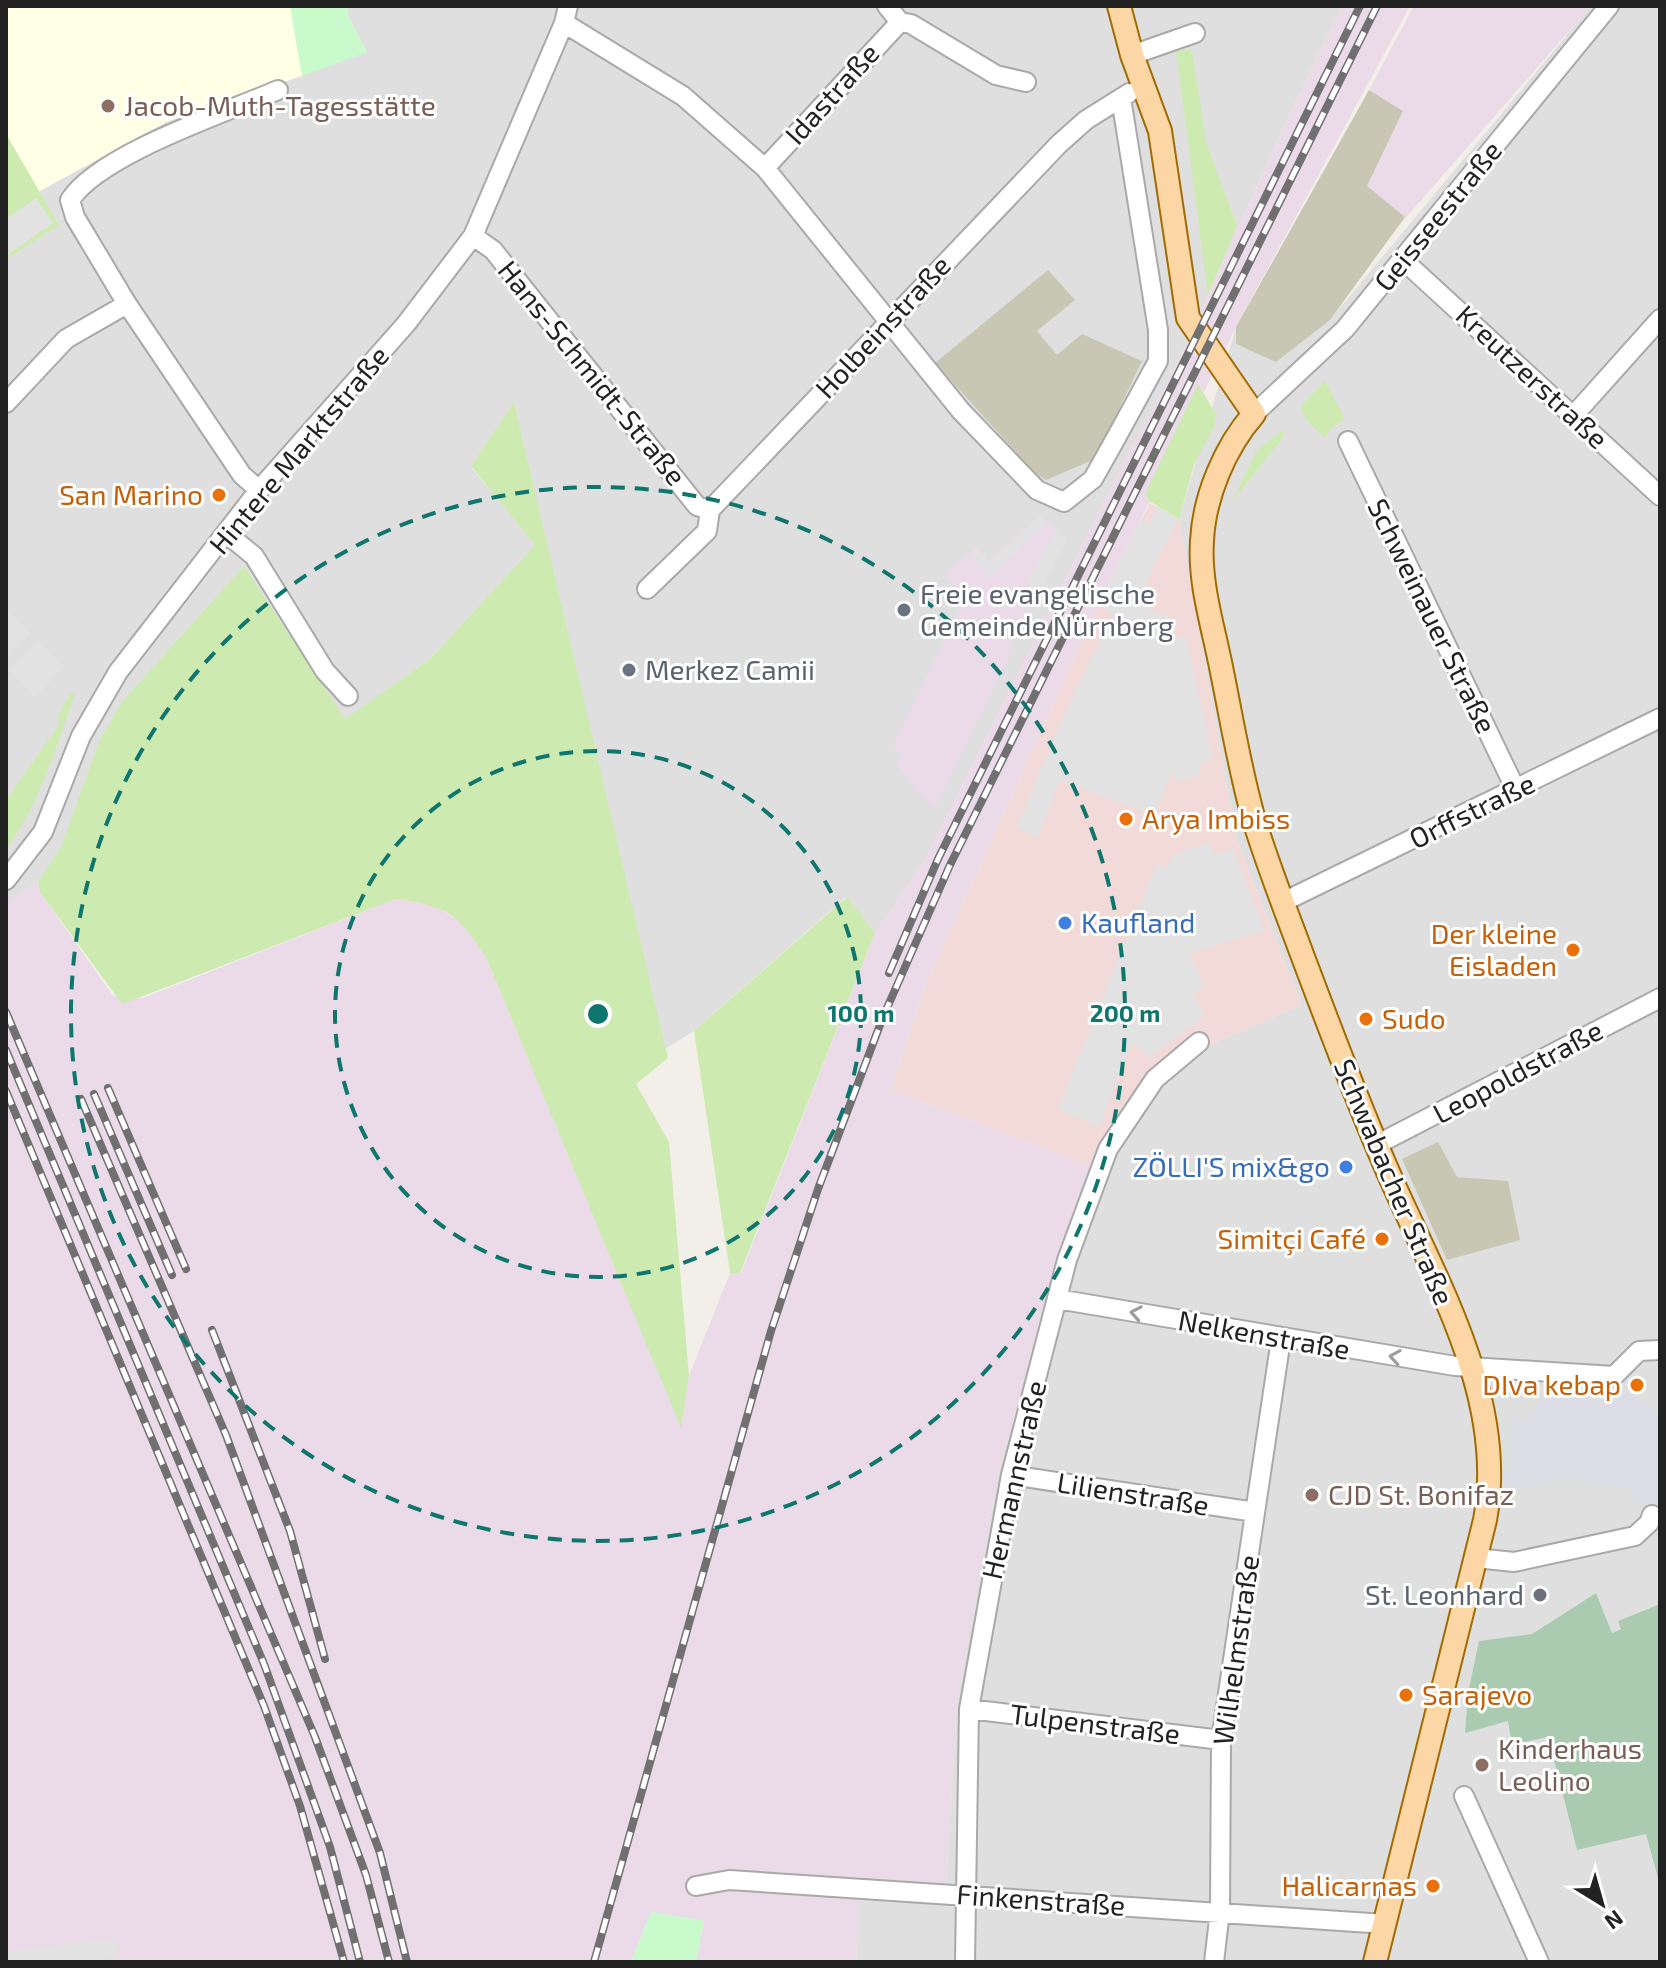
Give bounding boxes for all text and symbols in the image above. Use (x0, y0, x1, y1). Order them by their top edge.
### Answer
street label: Idastraße (777, 36, 885, 151)
place label: Jacob-Muth-Tagesstätte (124, 88, 436, 122)
marker: Jacob-Muth-Tagesstätte (99, 97, 117, 115)
street label: Geisseestraße (1366, 133, 1508, 297)
street label: Holbeinstraße (808, 248, 957, 405)
street label: Hans-Schmidt-Straße (492, 253, 694, 492)
street label: Kreutzerstraße (1450, 297, 1616, 455)
street label: Hintere Marktstraße (201, 338, 395, 560)
place label: San Marino (59, 477, 203, 511)
marker: San Marino (210, 486, 228, 504)
street label: Schweinauer Straße (1361, 493, 1504, 738)
place label: Freie evangelische Gemeinde Nürnberg (920, 576, 1174, 642)
marker: Freie evangelische Gemeinde Nürnberg (895, 601, 913, 619)
place label: Merkez Camii (645, 652, 815, 686)
marker: Merkez Camii (620, 661, 638, 679)
street label: Orffstraße (1403, 765, 1540, 855)
place label: Arya Imbiss (1142, 801, 1290, 835)
marker: Arya Imbiss (1117, 810, 1135, 828)
place label: Kaufland (1081, 905, 1195, 939)
marker: Kaufland (1056, 914, 1074, 932)
place label: Der kleine Eisladen (1431, 916, 1557, 982)
marker: Der kleine Eisladen (1564, 941, 1582, 959)
text: 100 m (828, 998, 894, 1027)
text: 200 m (1090, 998, 1160, 1027)
centre of rings (584, 1000, 612, 1028)
place label: Sudo (1382, 1001, 1446, 1035)
marker: Sudo (1357, 1010, 1375, 1028)
street label: Leopoldstraße (1427, 1012, 1608, 1130)
street label: Schwabacher Straße (1328, 1053, 1462, 1310)
place label: ZÖLLI'S mix&go (1132, 1149, 1330, 1183)
marker: ZÖLLI'S mix&go (1337, 1158, 1355, 1176)
place label: Simitçi Café (1218, 1221, 1366, 1256)
marker: Simitçi Café (1373, 1230, 1391, 1248)
street label: Nelkenstraße (1176, 1302, 1353, 1366)
one-way arrow (1129, 1306, 1143, 1323)
one-way arrow (1388, 1349, 1401, 1366)
place label: DIva kebap (1482, 1367, 1621, 1401)
marker: DIva kebap (1628, 1376, 1646, 1394)
street label: Hermannstraße (974, 1377, 1052, 1582)
street label: Lilienstraße (1055, 1464, 1212, 1522)
place label: CJD St. Bonifaz (1328, 1477, 1514, 1511)
marker: CJD St. Bonifaz (1303, 1486, 1321, 1504)
street label: Wilhelmstraße (1205, 1553, 1265, 1747)
place label: St. Leonhard (1365, 1577, 1524, 1611)
marker: St. Leonhard (1531, 1586, 1549, 1604)
place label: Sarajevo (1422, 1677, 1532, 1711)
marker: Sarajevo (1397, 1686, 1415, 1704)
street label: Tulpenstraße (1008, 1696, 1182, 1750)
place label: Kinderhaus Leolino (1498, 1731, 1642, 1797)
marker: Kinderhaus Leolino (1473, 1756, 1491, 1774)
north arrow (1562, 1864, 1642, 1944)
place label: Halicarnas (1282, 1868, 1417, 1902)
street label: Finkenstraße (956, 1876, 1126, 1922)
marker: Halicarnas (1424, 1877, 1442, 1895)
text: N (1600, 1906, 1629, 1936)

